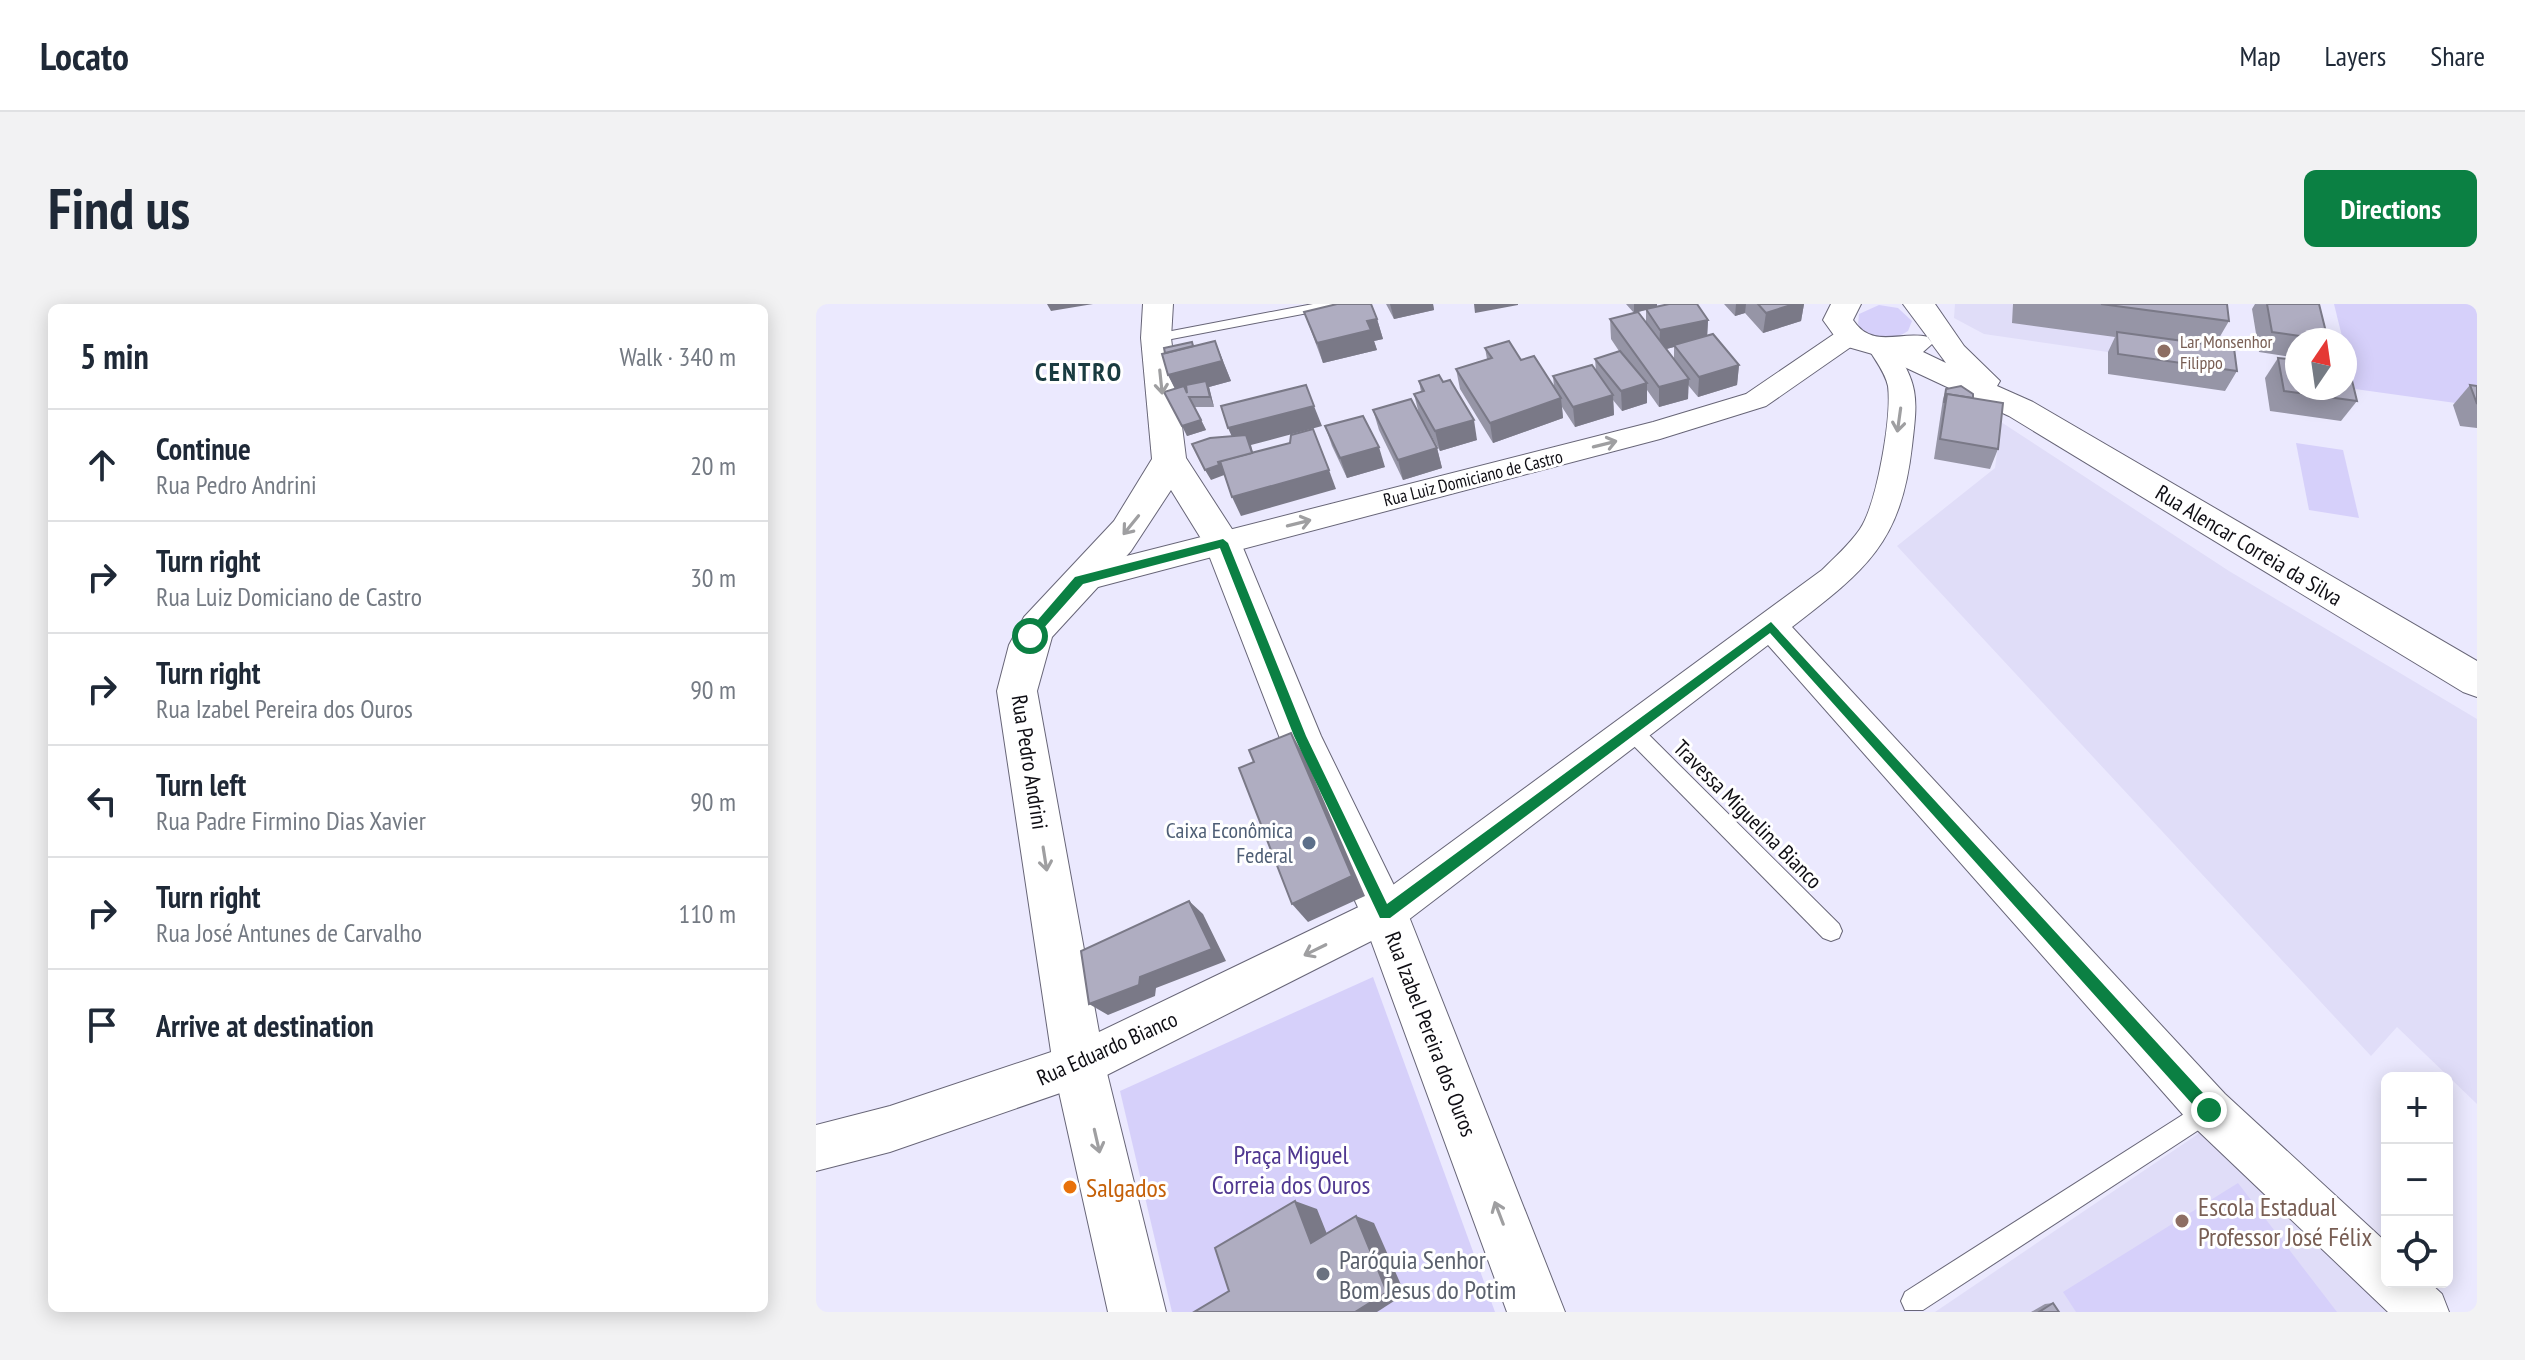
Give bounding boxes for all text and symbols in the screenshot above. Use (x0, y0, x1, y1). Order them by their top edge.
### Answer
text: Locato (40, 31, 129, 80)
text: Map (2239, 37, 2281, 74)
text: Layers (2325, 37, 2386, 74)
text: Share (2430, 37, 2485, 74)
button: Directions (2304, 170, 2477, 247)
text: Find us (48, 172, 190, 244)
north arrow (2285, 328, 2357, 400)
place label: Lar Monsenhor Filippo (2180, 330, 2272, 374)
text: 5 min (80, 334, 149, 378)
text: Walk · 340 m (619, 340, 736, 373)
marker: Lar Monsenhor Filippo (2155, 342, 2173, 360)
district label: CENTRO (1035, 355, 1123, 388)
one-way arrow (1153, 368, 1168, 395)
one-way arrow (1891, 407, 1906, 433)
text: Continue (156, 429, 251, 468)
one-way arrow (1591, 436, 1617, 451)
icon: ahead (80, 443, 124, 487)
street label: Rua Luiz Domiciano de Castro (1381, 445, 1565, 511)
text: 20 m (690, 449, 736, 482)
text: Rua Pedro Andrini (156, 468, 317, 501)
street label: Rua Alencar Correia da Silva (2151, 478, 2347, 612)
one-way arrow (1122, 514, 1140, 535)
one-way arrow (1285, 515, 1311, 530)
text: Turn right (156, 541, 260, 580)
icon: right (80, 555, 124, 599)
text: 30 m (690, 561, 736, 594)
text: Rua Luiz Domiciano de Castro (156, 580, 422, 613)
route start (1012, 618, 1048, 654)
text: Turn right (156, 653, 260, 692)
icon: right (80, 667, 124, 711)
text: 90 m (690, 673, 736, 706)
text: Rua Izabel Pereira dos Ouros (156, 692, 413, 725)
street label: Rua Pedro Andrini (1006, 693, 1054, 831)
street label: Travessa Miguelina Bianco (1668, 734, 1828, 894)
text: Turn left (156, 765, 246, 804)
icon: left (80, 779, 124, 823)
text: 90 m (690, 785, 736, 818)
text: Rua Padre Firmino Dias Xavier (156, 804, 426, 837)
place label: Caixa Econômica Federal (1166, 816, 1294, 869)
marker: Caixa Econômica Federal (1300, 834, 1318, 852)
one-way arrow (1039, 846, 1054, 872)
text: Turn right (156, 877, 260, 916)
icon: right (80, 891, 124, 935)
text: 110 m (678, 897, 736, 930)
text: Rua José Antunes de Carvalho (156, 916, 422, 949)
street label: Rua Izabel Pereira dos Ouros (1379, 928, 1483, 1140)
one-way arrow (1304, 943, 1328, 958)
icon: arrive (80, 1003, 124, 1047)
street label: Rua Eduardo Bianco (1032, 1004, 1182, 1092)
text: Arrive at destination (156, 1006, 374, 1045)
map controls (2381, 1072, 2453, 1288)
button: + (2381, 1072, 2453, 1144)
route end (2191, 1092, 2227, 1128)
one-way arrow (1090, 1128, 1105, 1153)
park label: Praça Miguel Correia dos Ouros (1212, 1138, 1370, 1201)
button: − (2381, 1144, 2453, 1216)
place label: Salgados (1086, 1171, 1167, 1204)
marker: Salgados (1061, 1178, 1079, 1196)
place label: Escola Estadual Professor José Félix (2198, 1190, 2372, 1253)
one-way arrow (1491, 1201, 1505, 1226)
marker: Escola Estadual Professor José Félix (2173, 1212, 2191, 1230)
button: locate (2381, 1216, 2453, 1288)
place label: Paróquia Senhor Bom Jesus do Potim (1339, 1243, 1516, 1306)
marker: Paróquia Senhor Bom Jesus do Potim (1314, 1265, 1332, 1283)

